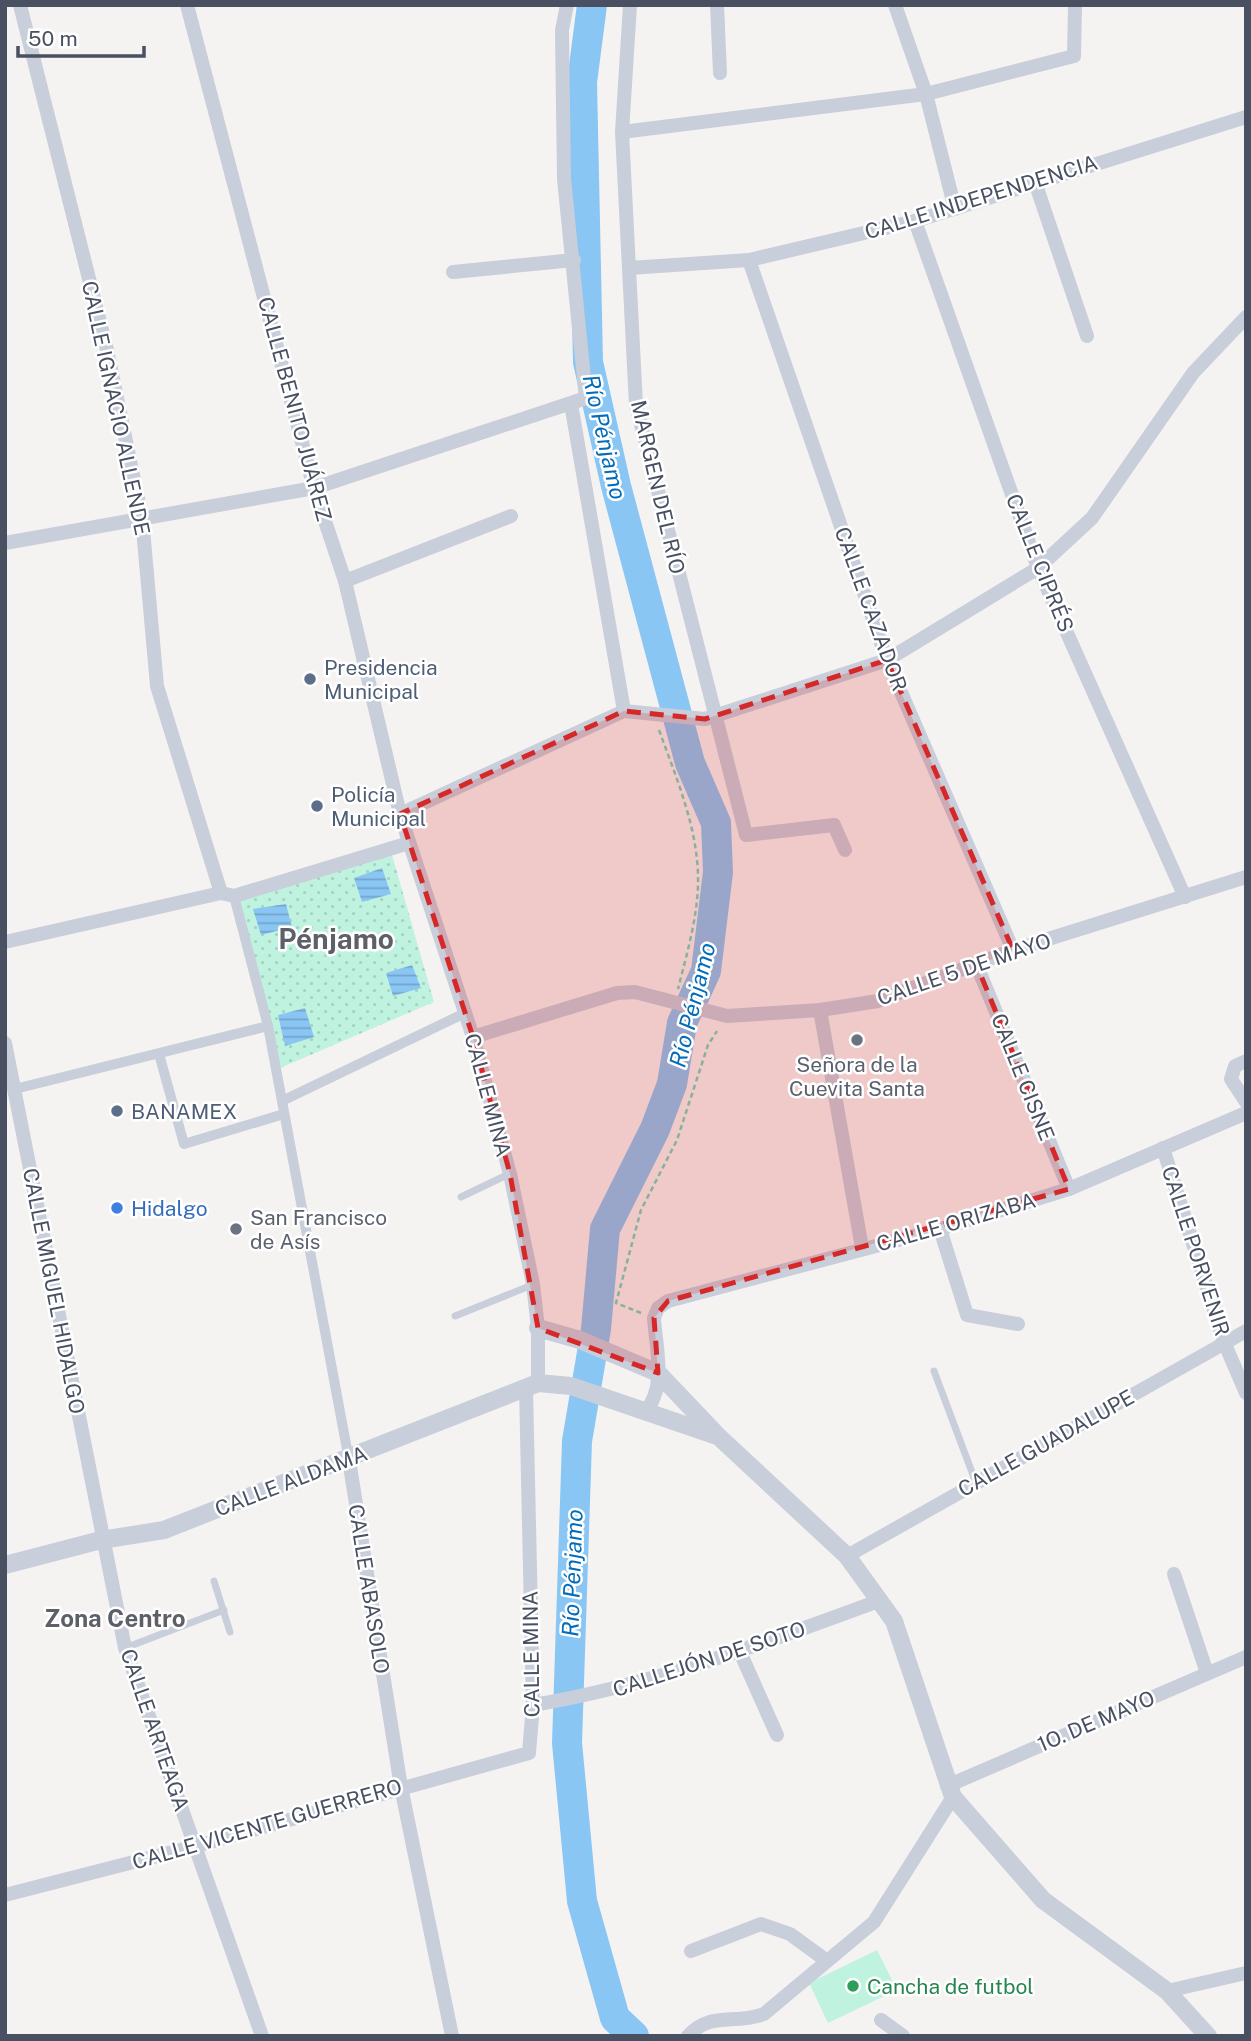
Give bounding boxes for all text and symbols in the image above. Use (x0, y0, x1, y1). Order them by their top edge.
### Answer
scale bar (18, 14, 144, 58)
text: 50 m (28, 26, 78, 51)
street label: CALLE INDEPENDENCIA (862, 150, 1101, 244)
street label: CALLE IGNACIO ALLENDE (77, 278, 155, 538)
street label: CALLE BENITO JUÁREZ (253, 294, 337, 524)
water label: Río Pénjamo (578, 372, 632, 502)
street label: MARGEN DEL RÍO (626, 398, 690, 576)
street label: CALLE CIPRÉS (1001, 490, 1079, 636)
street label: CALLE CAZADOR (830, 523, 912, 695)
place label: Presidencia Municipal (324, 655, 438, 704)
marker: Presidencia Municipal (302, 671, 318, 687)
place label: Policía Municipal (331, 782, 426, 831)
marker: Policía Municipal (309, 798, 325, 814)
district label: Pénjamo (278, 922, 394, 955)
street label: CALLE 5 DE MAYO (874, 928, 1054, 1010)
water label: Río Pénjamo (663, 940, 721, 1070)
street label: CALLE CISNE (986, 1010, 1060, 1144)
street label: CALLE MINA (460, 1031, 516, 1160)
marker: Señora de la Cuevita Santa (849, 1032, 865, 1048)
place label: Señora de la Cuevita Santa (789, 1052, 925, 1101)
place label: BANAMEX (131, 1099, 237, 1124)
marker: BANAMEX (109, 1103, 125, 1119)
street label: CALLE PORVENIR (1157, 1163, 1235, 1339)
street label: CALLE MIGUEL HIDALGO (18, 1166, 90, 1416)
street label: CALLE ORIZABA (874, 1187, 1038, 1257)
place label: Hidalgo (131, 1196, 208, 1221)
marker: Hidalgo (109, 1200, 125, 1216)
place label: San Francisco de Asís (250, 1205, 387, 1254)
marker: San Francisco de Asís (228, 1221, 244, 1237)
street label: CALLE GUADALUPE (954, 1384, 1138, 1502)
street label: CALLE ALDAMA (211, 1440, 371, 1521)
street label: CALLE ABASOLO (343, 1502, 395, 1676)
water label: Río Pénjamo (556, 1509, 588, 1637)
street label: CALLE MINA (517, 1590, 545, 1718)
district label: Zona Centro (44, 1604, 186, 1632)
street label: CALLEJÓN DE SOTO (609, 1616, 809, 1702)
street label: CALLE ARTEAGA (115, 1645, 195, 1815)
street label: 1O. DE MAYO (1034, 1685, 1158, 1757)
street label: CALLE VICENTE GUERRERO (129, 1773, 405, 1875)
place label: Cancha de futbol (867, 1974, 1034, 1999)
marker: Cancha de futbol (845, 1978, 861, 1994)

